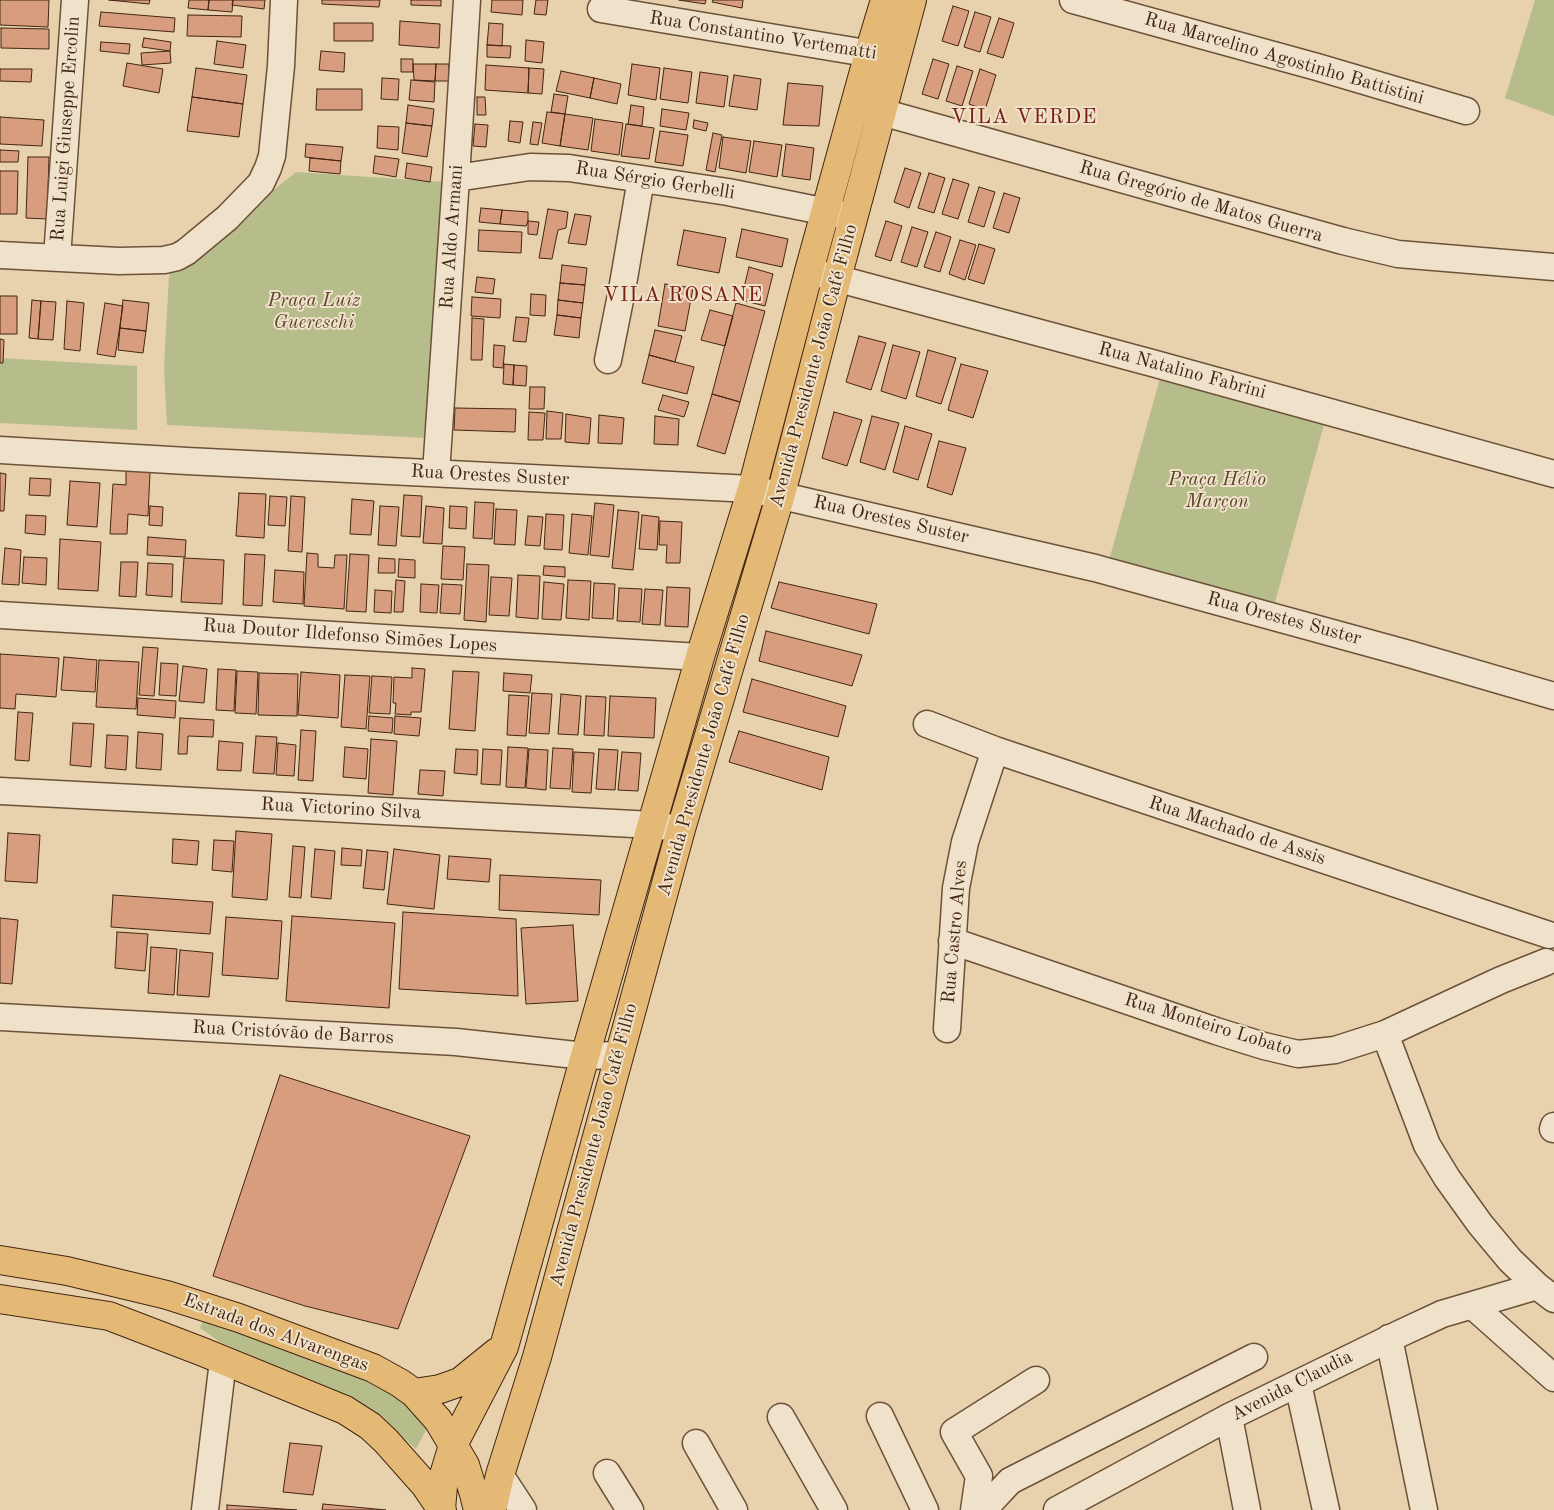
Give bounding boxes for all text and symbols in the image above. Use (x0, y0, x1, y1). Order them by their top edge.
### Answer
street label: Rua Constantino Vertematti (648, 7, 878, 65)
street label: Rua Marcelino Agostinho Battistini (1142, 8, 1426, 110)
street label: Rua Luigi Giuseppe Ercolin (47, 15, 85, 243)
district label: VILA VERDE (949, 104, 1099, 130)
street label: Rua Gregório de Matos Guerra (1077, 156, 1325, 248)
street label: Rua Sérgio Gerbelli (574, 157, 736, 205)
street label: Rua Aldo Armani (436, 164, 468, 310)
street label: Avenida Presidente João Café Filho (765, 222, 863, 510)
district label: VILA ROSANE (601, 282, 765, 308)
park label: Praça Luíz Guereschi (268, 290, 360, 334)
street label: Rua Natalino Fabrini (1096, 338, 1268, 404)
street label: Rua Orestes Suster (410, 460, 570, 492)
park label: Praça Hélio Marçon (1168, 469, 1266, 513)
street label: Rua Orestes Suster (811, 491, 971, 549)
street label: Rua Orestes Suster (1204, 587, 1364, 651)
street label: Avenida Presidente João Café Filho (653, 611, 755, 899)
street label: Rua Doutor Ildefonso Simões Lopes (202, 614, 498, 658)
street label: Rua Machado de Assis (1146, 792, 1328, 870)
street label: Rua Victorino Silva (260, 793, 422, 825)
street label: Rua Castro Alves (937, 859, 973, 1005)
street label: Rua Monteiro Lobato (1121, 989, 1295, 1061)
street label: Avenida Presidente João Café Filho (545, 1001, 643, 1289)
street label: Rua Cristóvão de Barros (192, 1016, 394, 1050)
street label: Estrada dos Alvarengas (180, 1289, 372, 1377)
street label: Avenida Claudia (1228, 1346, 1356, 1426)

